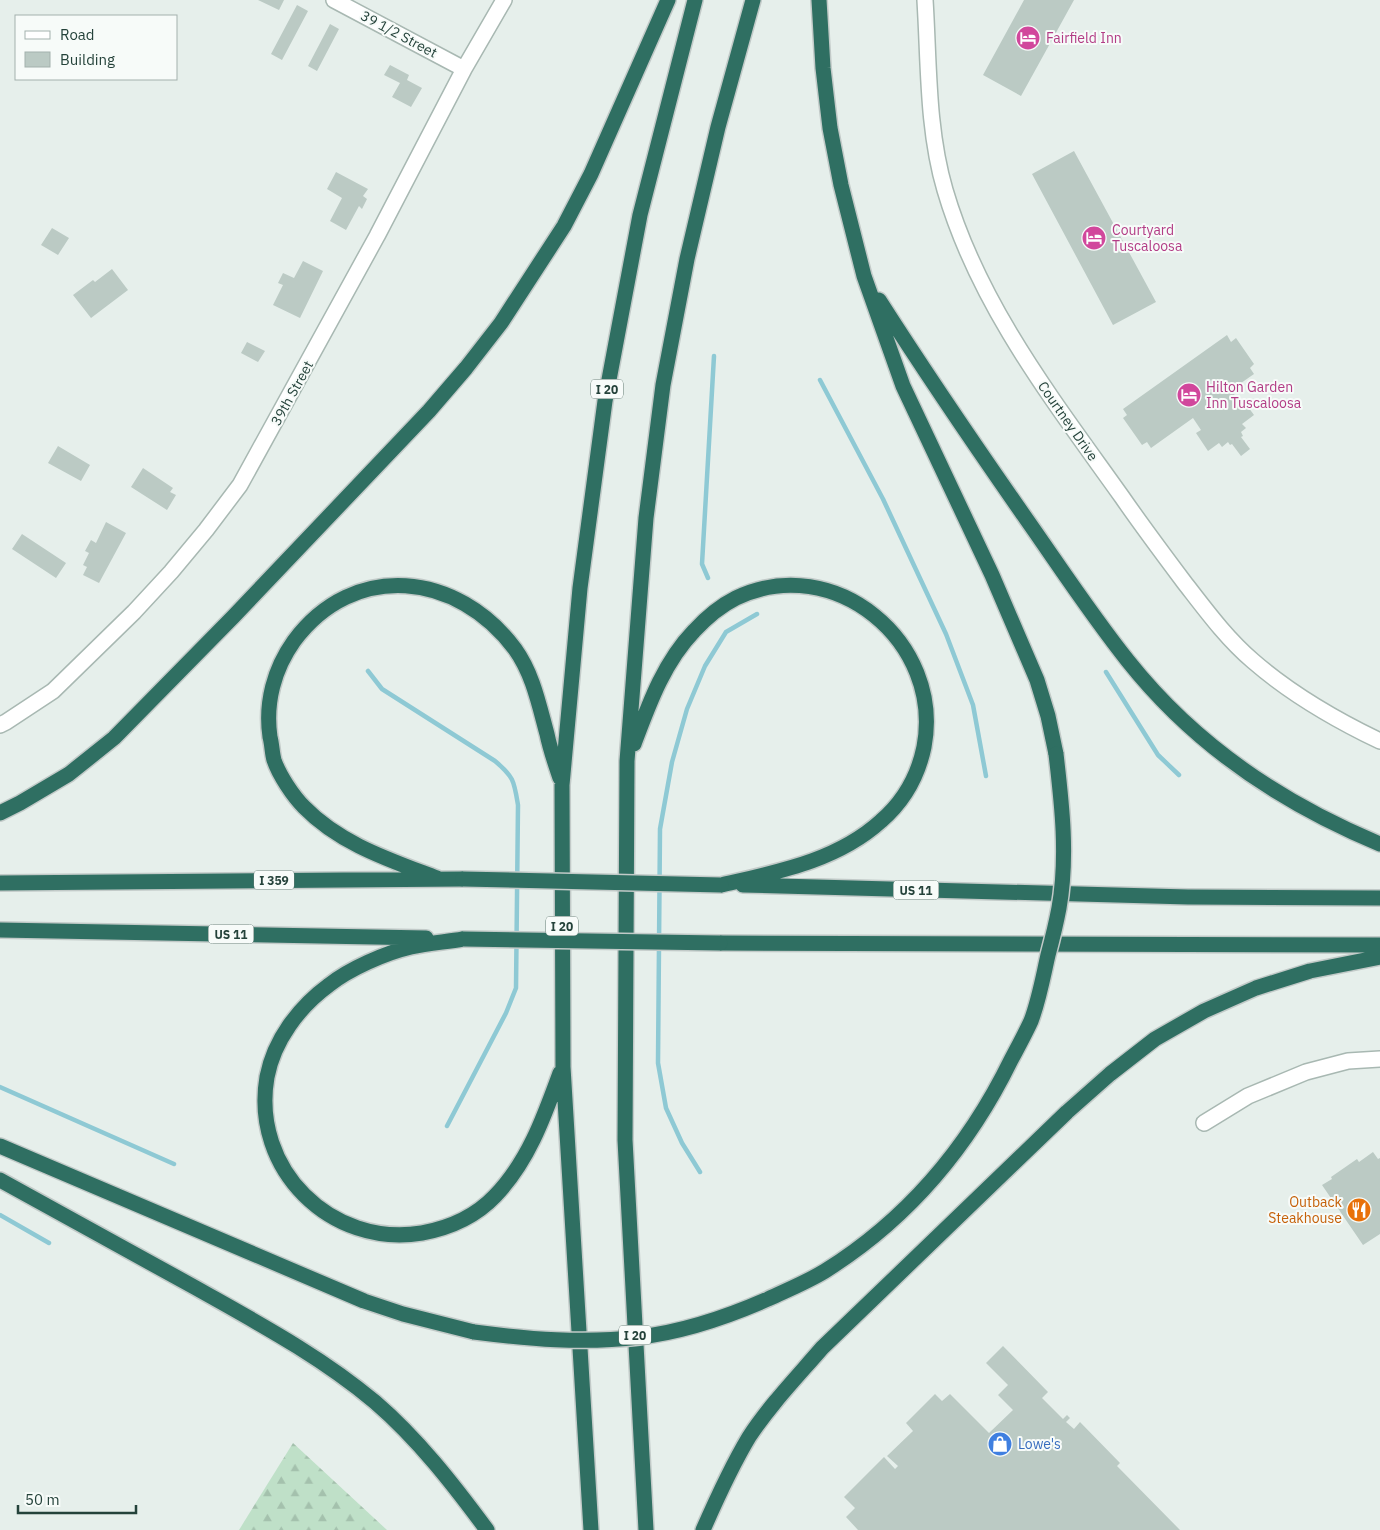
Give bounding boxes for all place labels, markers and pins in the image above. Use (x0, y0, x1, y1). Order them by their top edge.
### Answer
hotel icon: Fairfield Inn (1015, 25, 1041, 51)
place label: Fairfield Inn (1046, 29, 1122, 47)
place label: Courtyard Tuscaloosa (1112, 221, 1183, 255)
hotel icon: Courtyard Tuscaloosa (1081, 225, 1107, 251)
place label: Hilton Garden Inn Tuscaloosa (1206, 378, 1302, 412)
hotel icon: Hilton Garden Inn Tuscaloosa (1176, 382, 1202, 408)
place label: Outback Steakhouse (1268, 1193, 1343, 1227)
restaurant icon: Outback Steakhouse (1346, 1197, 1372, 1223)
shop icon: Lowe's (987, 1431, 1013, 1457)
place label: Lowe's (1018, 1435, 1061, 1453)

